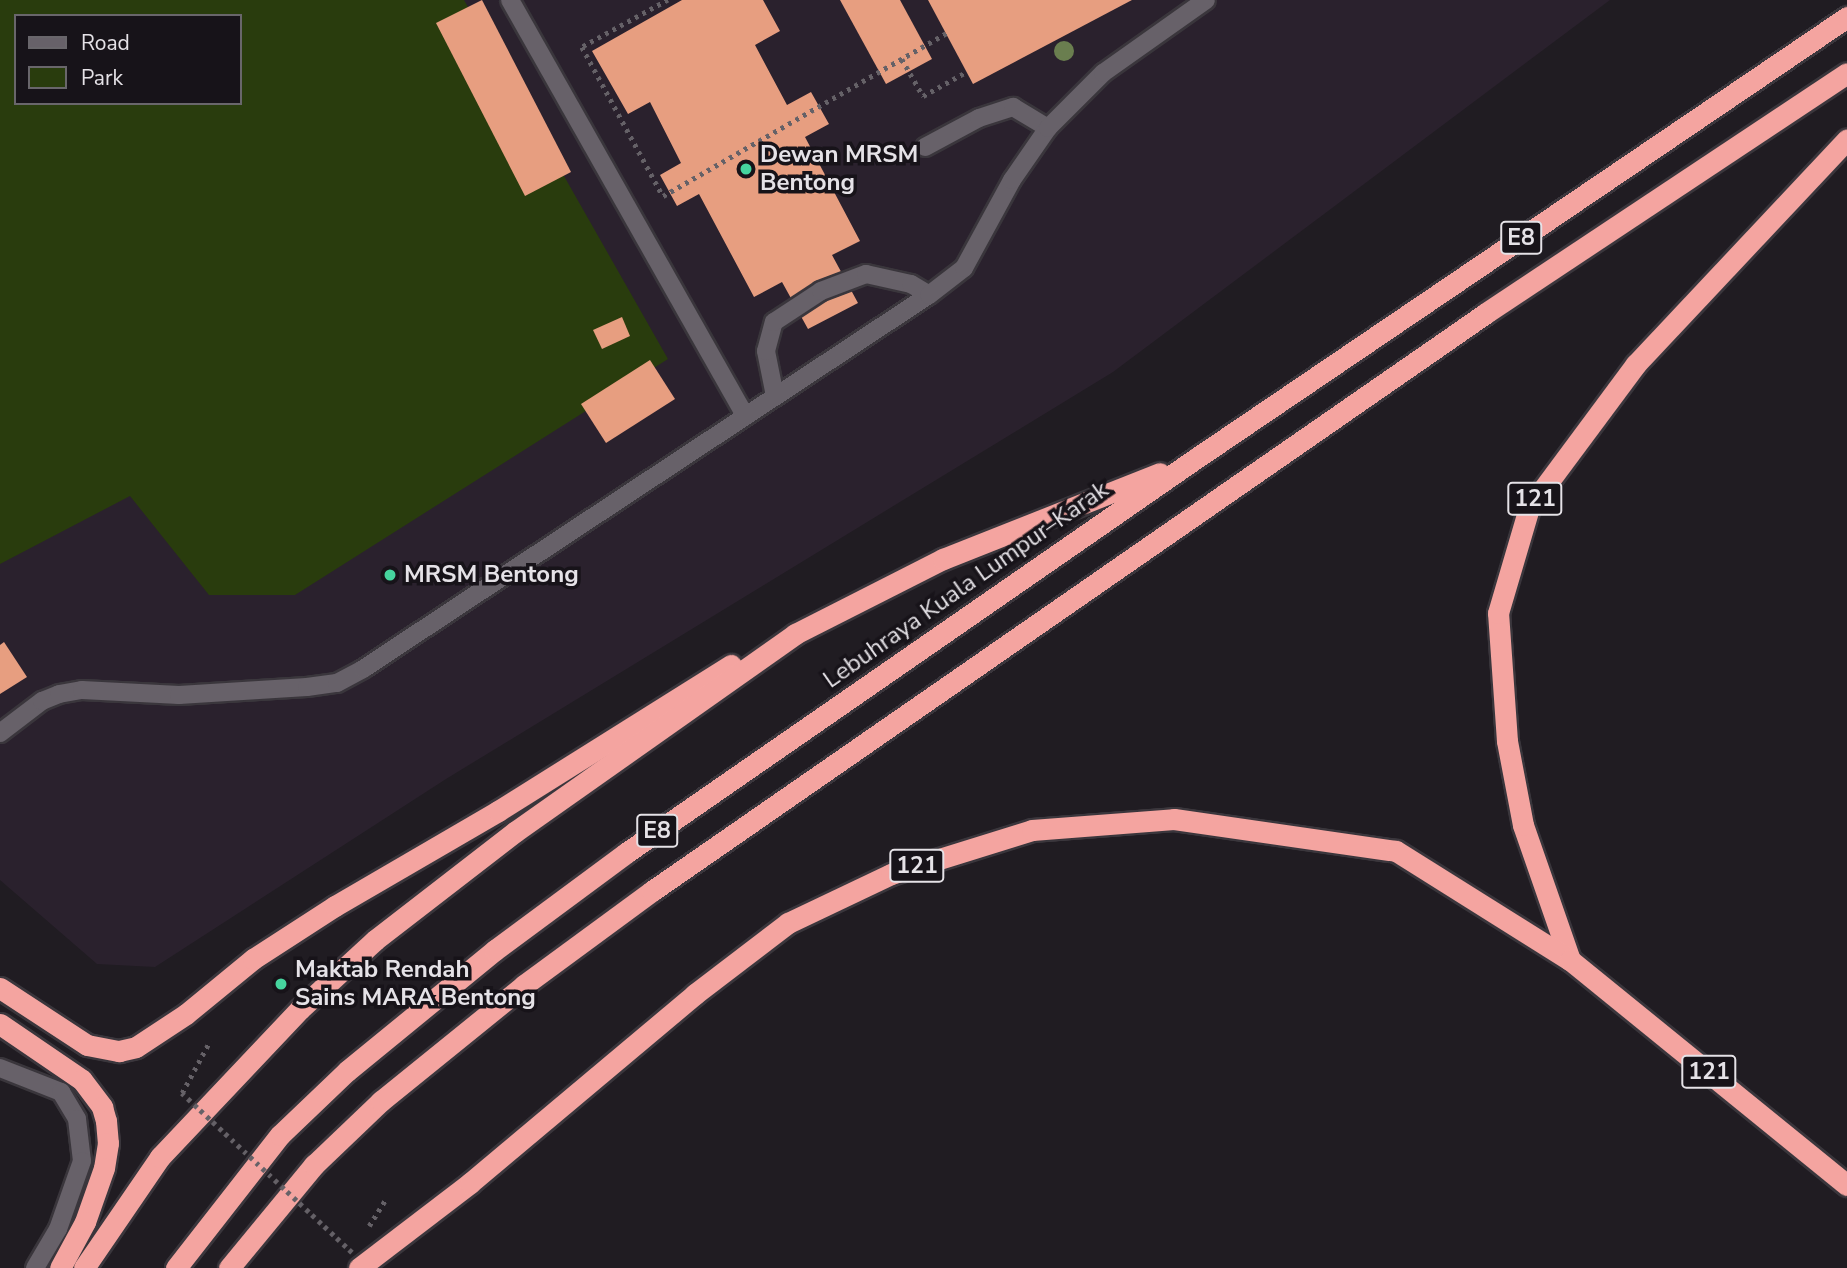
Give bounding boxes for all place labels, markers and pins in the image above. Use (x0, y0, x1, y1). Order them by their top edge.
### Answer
place label: Dewan MRSM Bentong (760, 141, 918, 197)
marker: Dewan MRSM Bentong (738, 161, 754, 177)
place label: MRSM Bentong (404, 561, 579, 589)
marker: MRSM Bentong (382, 567, 398, 583)
place label: Maktab Rendah Sains MARA Bentong (295, 956, 536, 1012)
marker: Maktab Rendah Sains MARA Bentong (273, 976, 289, 992)

